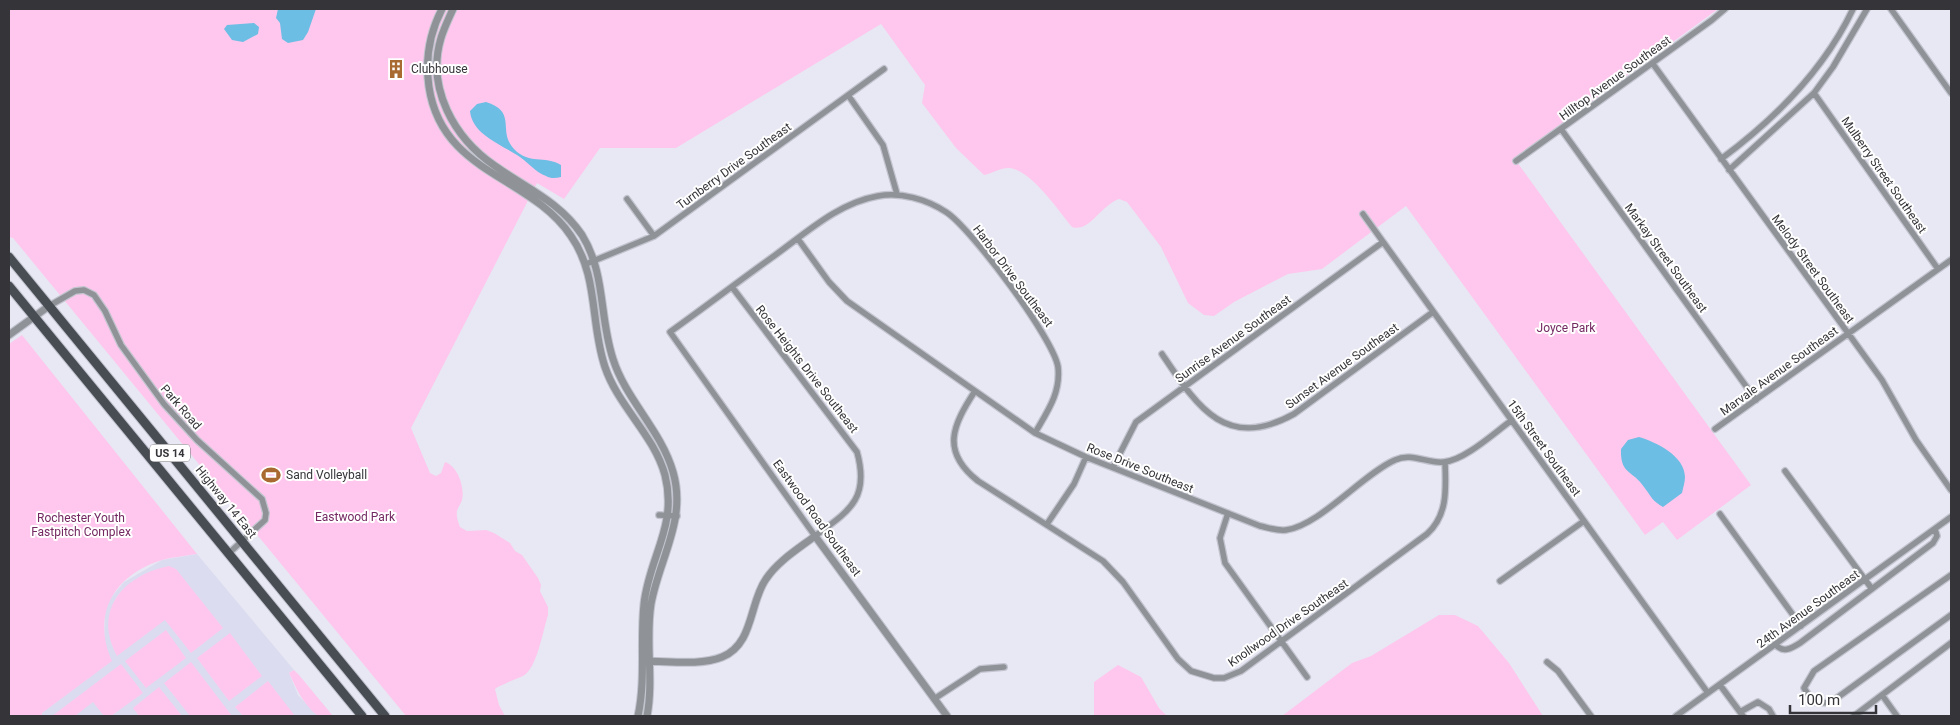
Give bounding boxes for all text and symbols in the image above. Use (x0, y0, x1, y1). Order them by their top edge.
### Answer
street label: Hilltop Avenue Southeast (1557, 33, 1673, 123)
building icon: Clubhouse (385, 58, 407, 80)
place label: Clubhouse (411, 62, 468, 76)
street label: Mulberry Street Southeast (1838, 114, 1930, 236)
street label: Turnberry Drive Southeast (674, 120, 794, 212)
street label: Markay Street Southeast (1622, 201, 1710, 315)
street label: Melody Street Southeast (1769, 212, 1857, 326)
street label: Harbor Drive Southeast (970, 222, 1056, 330)
street label: Sunrise Avenue Southeast (1173, 292, 1293, 386)
street label: Rose Heights Drive Southeast (753, 302, 861, 436)
street label: Sunset Avenue Southeast (1283, 320, 1401, 412)
park label: Joyce Park (1537, 321, 1596, 335)
street label: Marvale Avenue Southeast (1717, 324, 1841, 418)
street label: Park Road (158, 382, 204, 432)
street label: 15th Street Southeast (1504, 397, 1584, 499)
street label: Rose Drive Southeast (1085, 440, 1195, 496)
road number: US 14 (150, 444, 190, 462)
street label: Eastwood Road Southeast (770, 457, 864, 579)
street label: Highway 14 East (193, 463, 259, 541)
sports icon: Sand Volleyball (260, 464, 282, 486)
place label: Sand Volleyball (286, 468, 367, 482)
park label: Eastwood Park (315, 510, 396, 524)
park label: Rochester Youth Fastpitch Complex (31, 511, 131, 539)
street label: 24th Avenue Southeast (1754, 567, 1862, 651)
street label: Knollwood Drive Southeast (1225, 576, 1351, 670)
scale bar (1790, 682, 1876, 714)
text: 100 m (1798, 691, 1840, 709)

